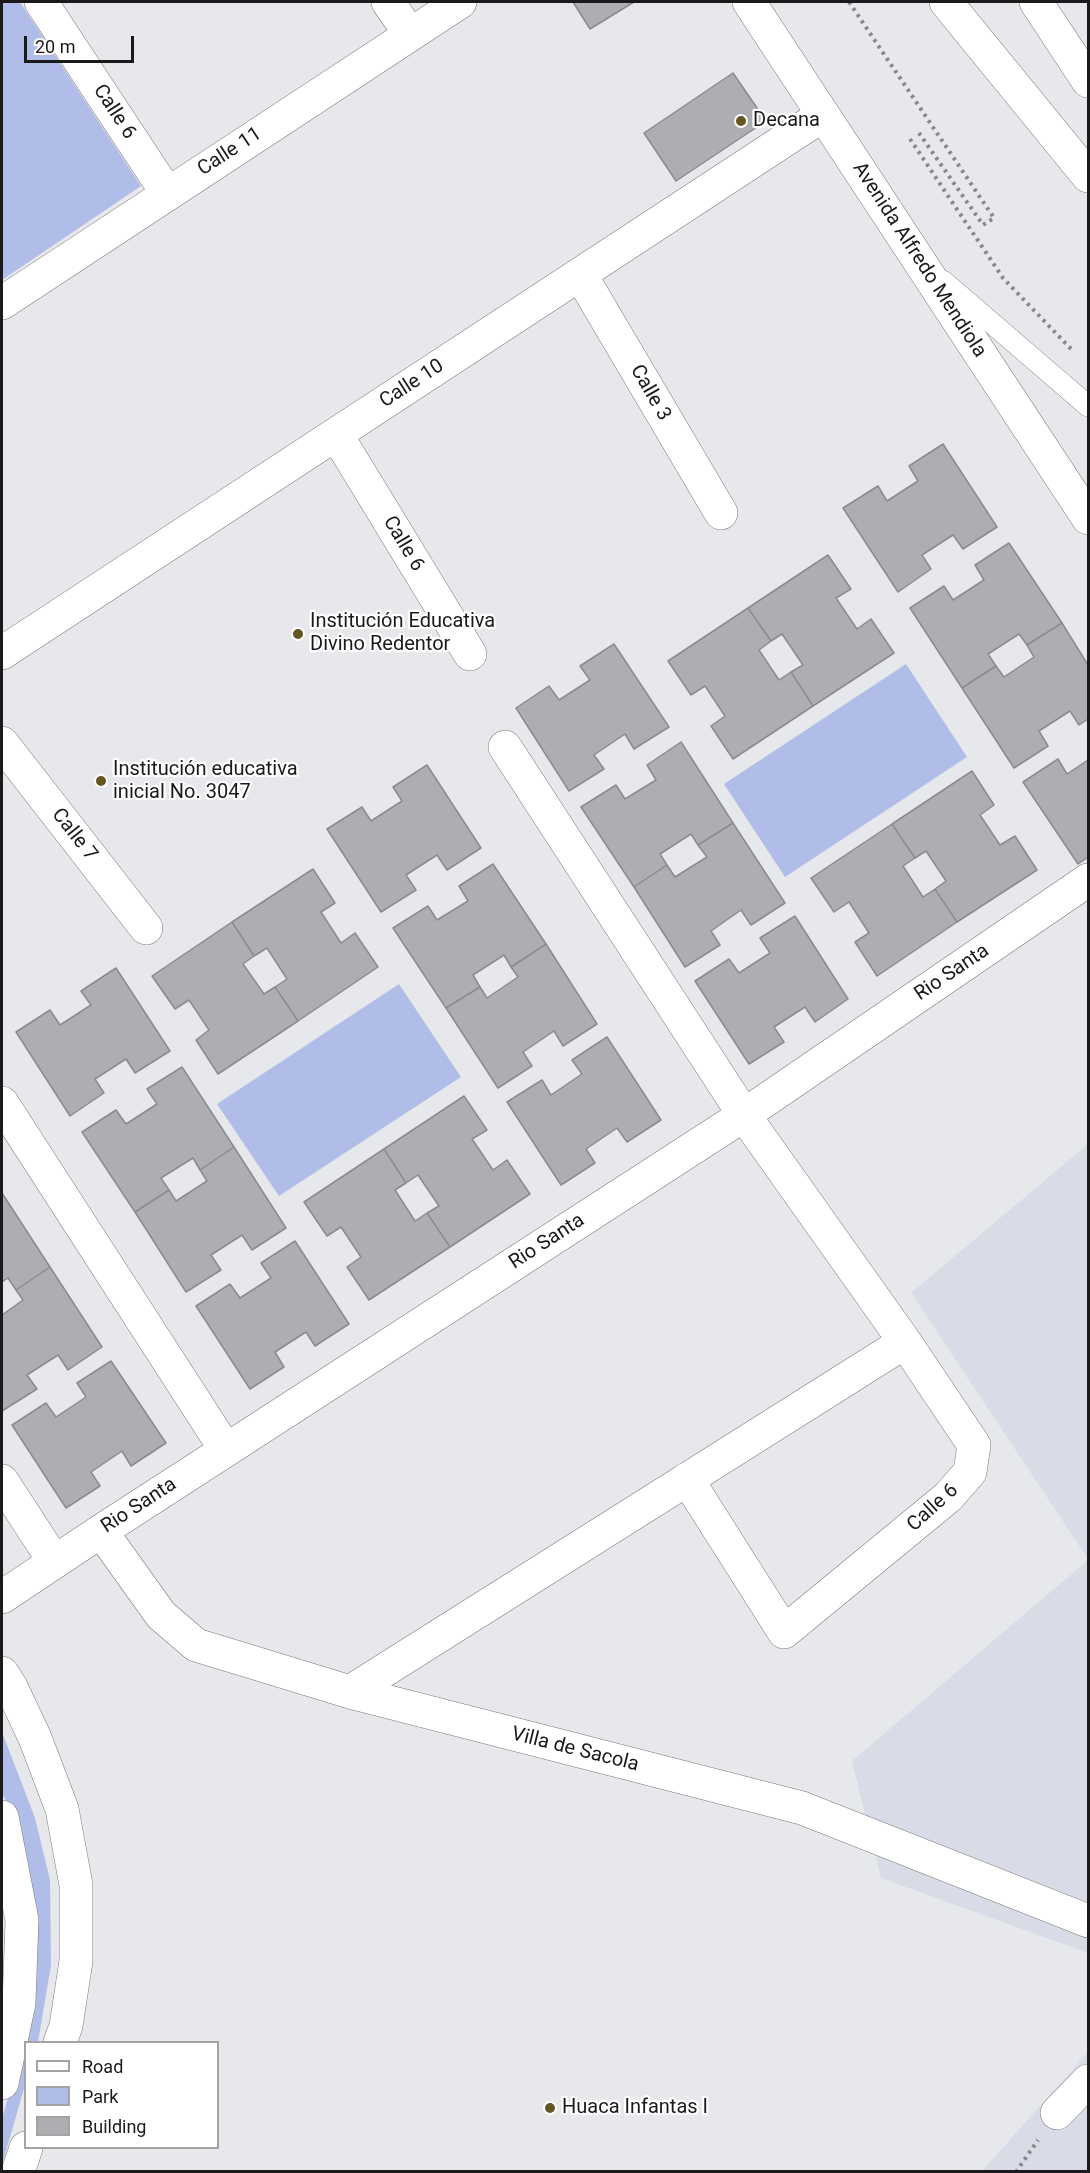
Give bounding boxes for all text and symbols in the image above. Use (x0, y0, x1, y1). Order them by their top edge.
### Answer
scale bar (27, 24, 136, 62)
text: 20 m (35, 36, 75, 57)
street label: Calle 6 (87, 80, 141, 144)
place label: Decana (753, 109, 820, 133)
marker: Decana (734, 114, 748, 128)
street label: Calle 11 (193, 122, 267, 182)
street label: Avenida Alfredo Mendiola (847, 158, 991, 362)
street label: Calle 10 (375, 354, 449, 414)
street label: Calle 3 (625, 361, 675, 425)
street label: Calle 6 (377, 512, 429, 576)
place label: Institución Educativa Divino Redentor (310, 610, 495, 657)
marker: Institución Educativa Divino Redentor (291, 627, 305, 641)
place label: Institución educativa inicial No. 3047 (113, 758, 298, 805)
marker: Institución educativa inicial No. 3047 (94, 774, 108, 788)
street label: Calle 7 (46, 804, 102, 866)
street label: Rio Santa (910, 939, 994, 1007)
street label: Rio Santa (505, 1209, 589, 1275)
street label: Rio Santa (97, 1473, 181, 1539)
street label: Calle 6 (903, 1479, 963, 1537)
street label: Villa de Sacola (509, 1723, 641, 1777)
legend (24, 2041, 219, 2149)
text: Road (82, 2056, 123, 2077)
text: Park (82, 2086, 118, 2107)
place label: Huaca Infantas I (562, 2096, 708, 2120)
marker: Huaca Infantas I (543, 2101, 557, 2115)
text: Building (82, 2116, 146, 2137)

